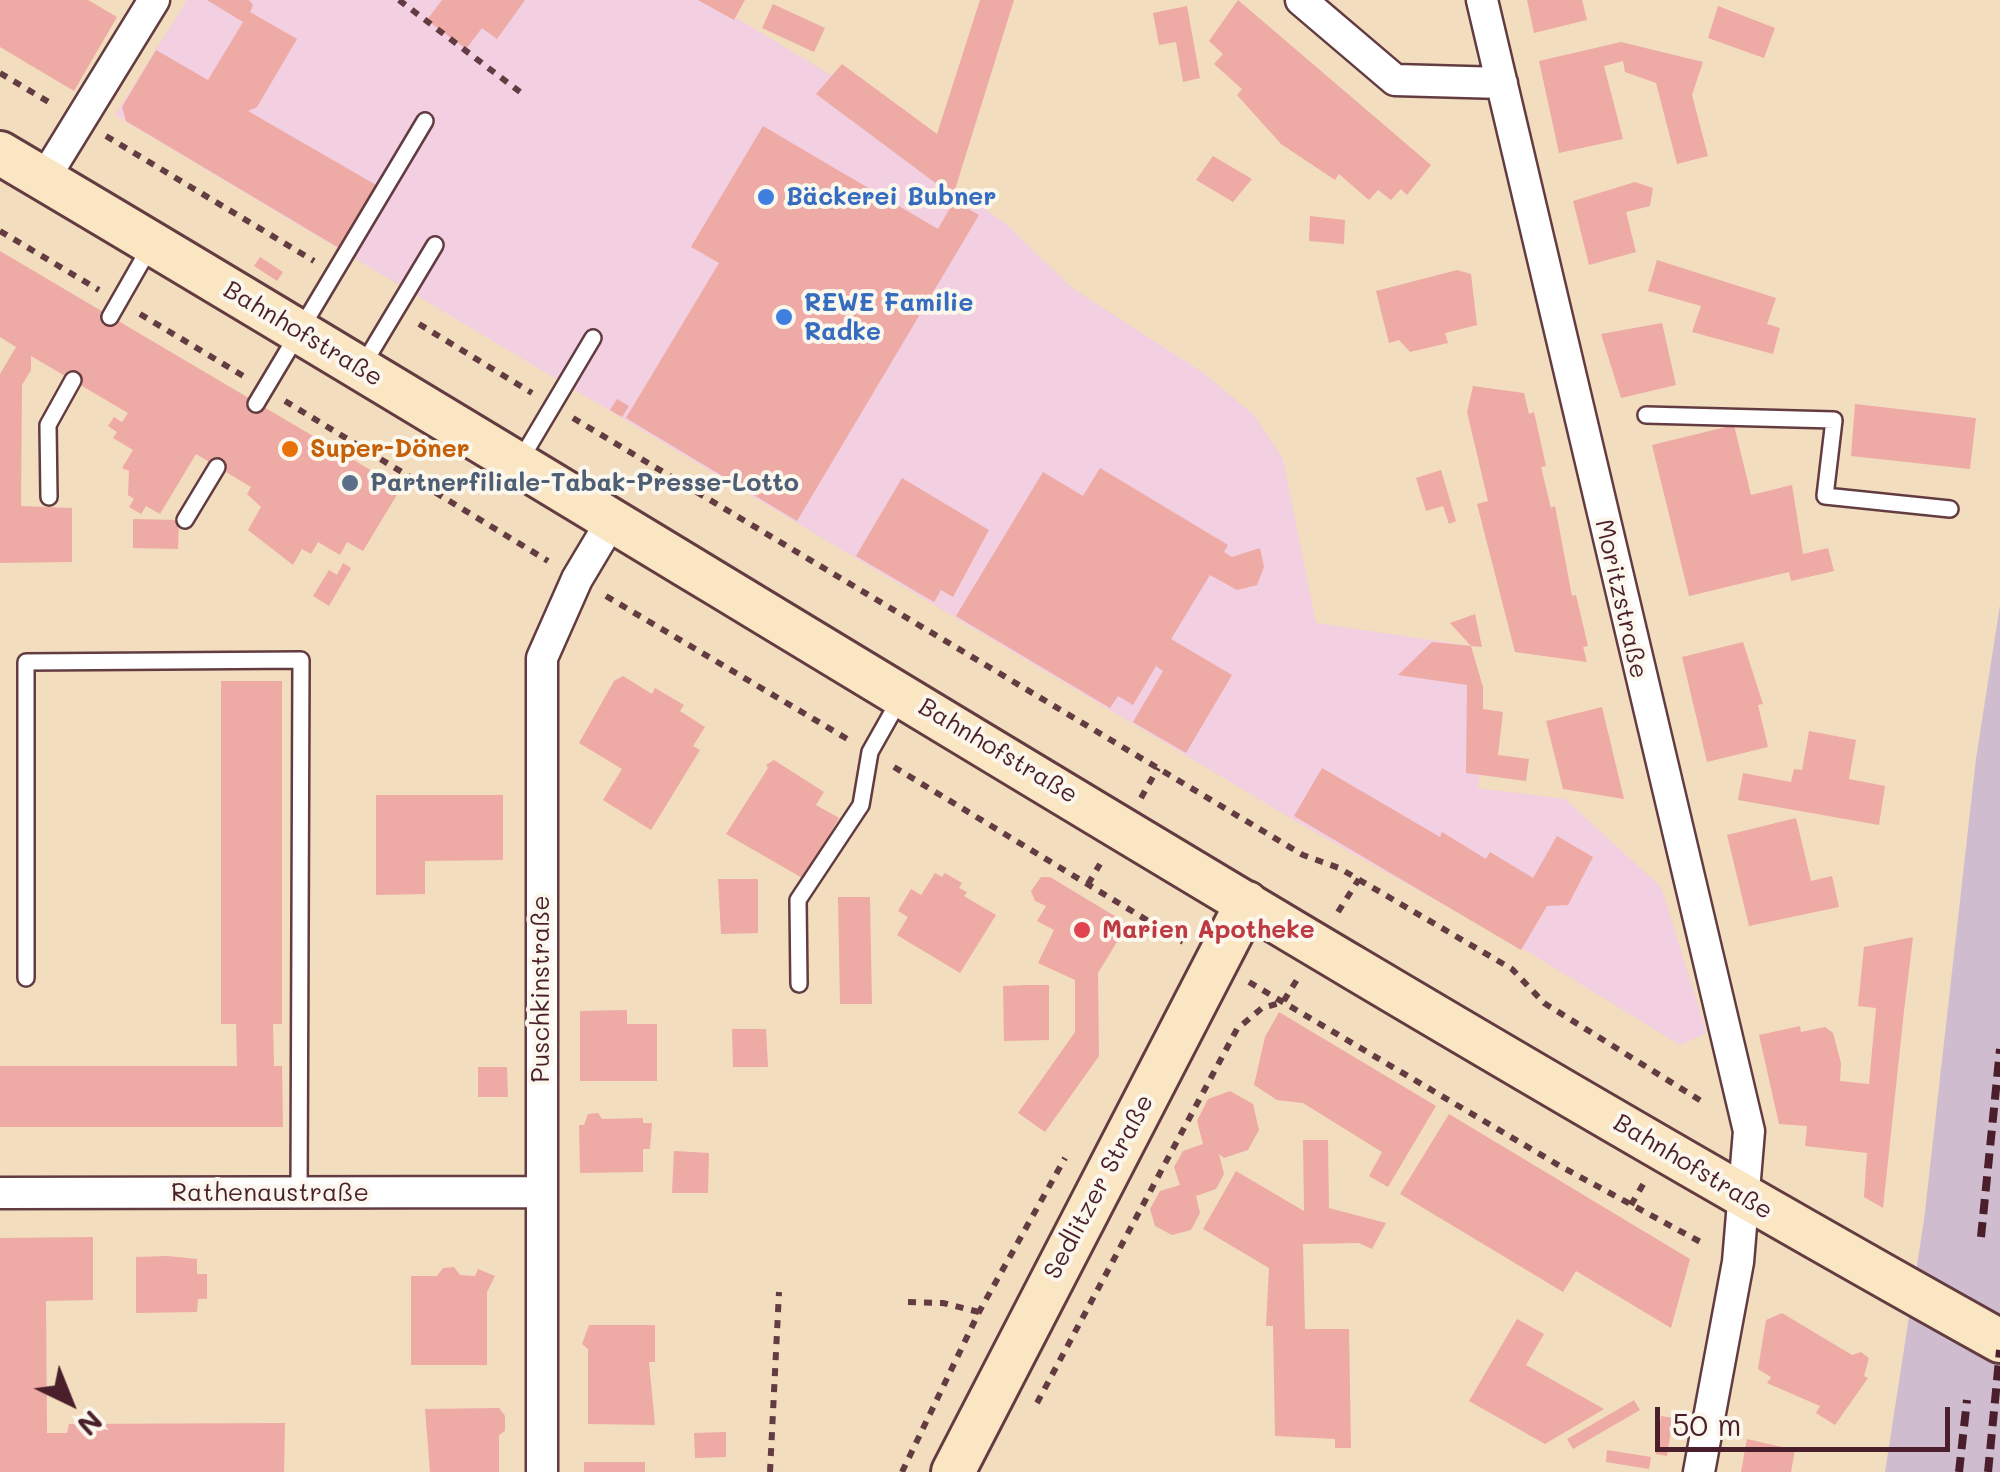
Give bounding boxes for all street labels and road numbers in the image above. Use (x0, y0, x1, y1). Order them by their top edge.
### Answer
street label: Bahnhofstraße (218, 275, 388, 393)
street label: Moritzstraße (1588, 516, 1654, 682)
street label: Bahnhofstraße (913, 692, 1083, 810)
street label: Puschkinstraße (526, 895, 556, 1083)
street label: Sedlitzer Straße (1038, 1090, 1160, 1284)
street label: Bahnhofstraße (1608, 1108, 1778, 1226)
street label: Rathenaustraße (171, 1178, 369, 1208)

